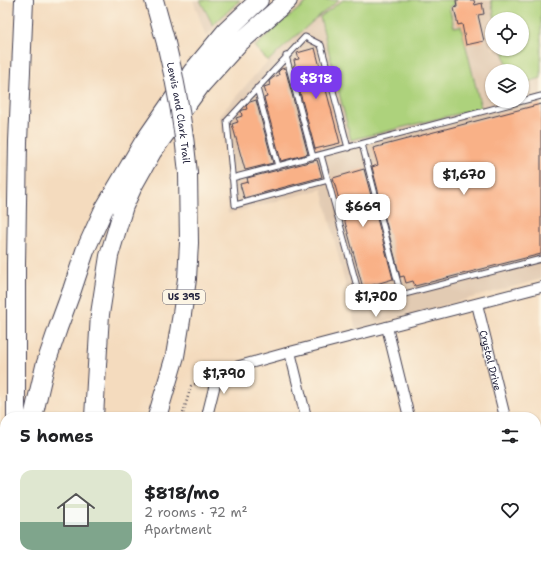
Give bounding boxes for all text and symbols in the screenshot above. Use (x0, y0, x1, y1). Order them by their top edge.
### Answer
map controls (485, 12, 529, 108)
button: locate (485, 12, 529, 56)
street label: Lewis and Clark Trail (164, 61, 193, 164)
button: layers (485, 64, 529, 108)
pin: $818 (292, 66, 340, 100)
text: $818 (300, 70, 332, 87)
pin: $1,670 (431, 162, 497, 196)
text: $1,670 (442, 166, 486, 183)
pin: $669 (339, 194, 387, 228)
text: $669 (345, 198, 381, 215)
pin: $1,700 (343, 284, 409, 318)
text: $1,700 (354, 288, 398, 305)
road number: US 395 (163, 290, 205, 304)
street label: Crystal Drive (477, 329, 504, 392)
pin: $1,790 (191, 361, 257, 395)
text: $1,790 (202, 365, 246, 382)
text: 5 homes (20, 425, 93, 447)
icon: filters (499, 425, 521, 447)
text: $818/mo (144, 482, 219, 504)
icon: home (52, 486, 100, 534)
icon: heart (499, 499, 521, 521)
text: 2 rooms · 72 m² (144, 504, 248, 521)
text: Apartment (144, 521, 212, 538)

